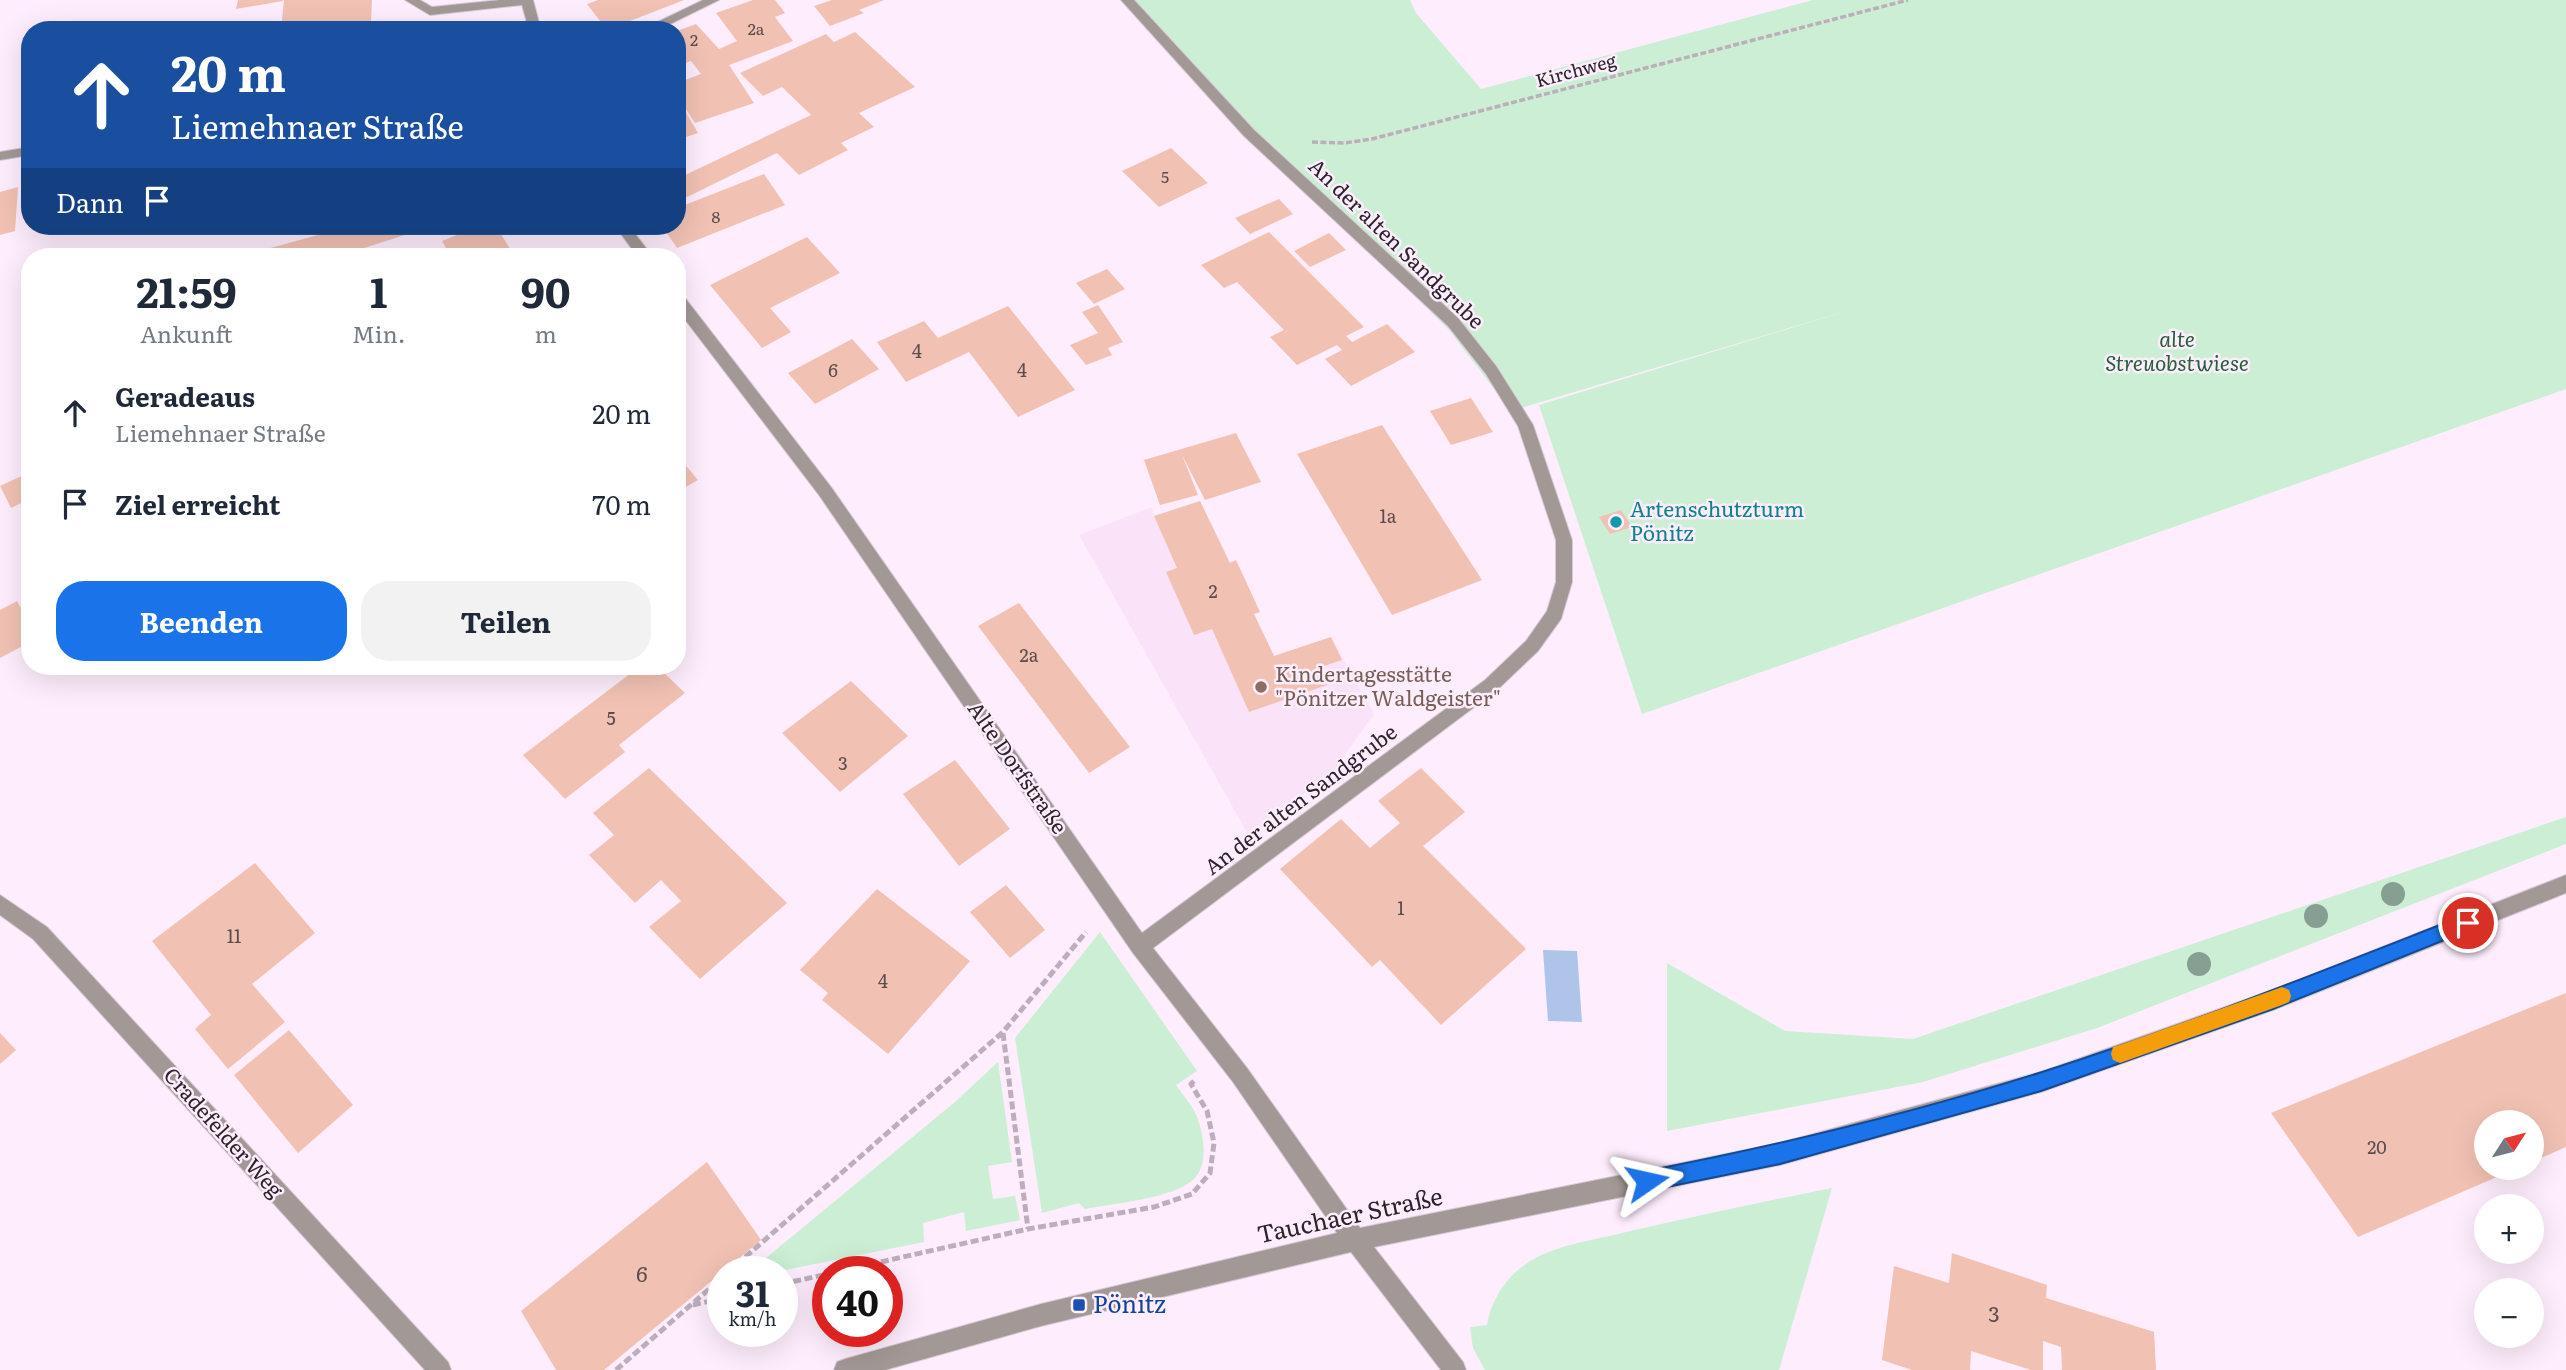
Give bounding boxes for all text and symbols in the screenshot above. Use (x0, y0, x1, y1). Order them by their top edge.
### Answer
house number: 2a (748, 16, 765, 40)
house number: 2 (690, 27, 698, 51)
text: 20 m (171, 34, 286, 107)
street label: Kirchweg (1532, 46, 1620, 93)
icon: ahead (56, 49, 147, 140)
text: Liemehnaer Straße (171, 101, 464, 149)
street label: An der alten Sandgrube (1303, 150, 1493, 335)
house number: 5 (1161, 164, 1169, 188)
text: Dann (56, 182, 124, 221)
icon: arrive (138, 182, 176, 220)
house number: 8 (712, 204, 721, 228)
text: 21:59 (136, 259, 237, 321)
text: 1 (370, 259, 387, 321)
text: 90 (521, 259, 571, 321)
text: Ankunft (140, 316, 233, 350)
text: Min. (352, 316, 405, 350)
text: m (535, 316, 557, 350)
park label: alte Streuobstwiese (2105, 322, 2249, 377)
house number: 4 (912, 337, 922, 364)
house number: 6 (828, 356, 838, 383)
house number: 4 (1017, 356, 1027, 383)
text: Geradeaus (115, 376, 255, 415)
text: 20 m (592, 393, 651, 432)
icon: ahead (56, 394, 94, 432)
text: Liemehnaer Straße (115, 415, 326, 449)
text: Ziel erreicht (115, 484, 280, 523)
text: 70 m (592, 484, 651, 523)
icon: arrive (56, 485, 94, 523)
place label: Artenschutzturm Pönitz (1630, 492, 1804, 547)
house number: 1a (1379, 502, 1397, 529)
marker: Artenschutzturm Pönitz (1608, 514, 1624, 530)
house number: 2 (1208, 577, 1218, 604)
button: Beenden (56, 581, 347, 661)
button: Teilen (361, 581, 651, 661)
house number: 2a (1020, 641, 1039, 668)
place label: Kindertagesstätte "Pönitzer Waldgeister" (1275, 657, 1501, 712)
marker: Kindertagesstätte "Pönitzer Waldgeister" (1253, 679, 1269, 695)
street label: Alte Dorfstraße (962, 694, 1076, 839)
house number: 5 (606, 704, 616, 731)
street label: An der alten Sandgrube (1197, 715, 1402, 881)
house number: 3 (838, 749, 848, 776)
pin (2438, 893, 2498, 953)
house number: 1 (1397, 894, 1405, 921)
icon: arrive (2449, 904, 2487, 942)
house number: 11 (227, 922, 241, 949)
house number: 4 (878, 967, 888, 994)
street label: Cradefelder Weg (158, 1059, 292, 1204)
north arrow (2474, 1110, 2544, 1180)
map controls (2474, 1110, 2544, 1348)
house number: 20 (2367, 1133, 2387, 1160)
position arrow (1610, 1144, 1684, 1218)
street label: Tauchaer Straße (1254, 1177, 1445, 1250)
button: + (2474, 1194, 2544, 1264)
speed limit sign: 40 (812, 1256, 903, 1347)
house number: 6 (636, 1257, 648, 1288)
text: 31 (735, 1266, 770, 1318)
button: − (2474, 1278, 2544, 1348)
place label: Pönitz (1093, 1285, 1166, 1320)
marker: Pönitz (1071, 1297, 1087, 1313)
house number: 3 (1988, 1297, 2000, 1328)
text: km/h (729, 1305, 776, 1332)

